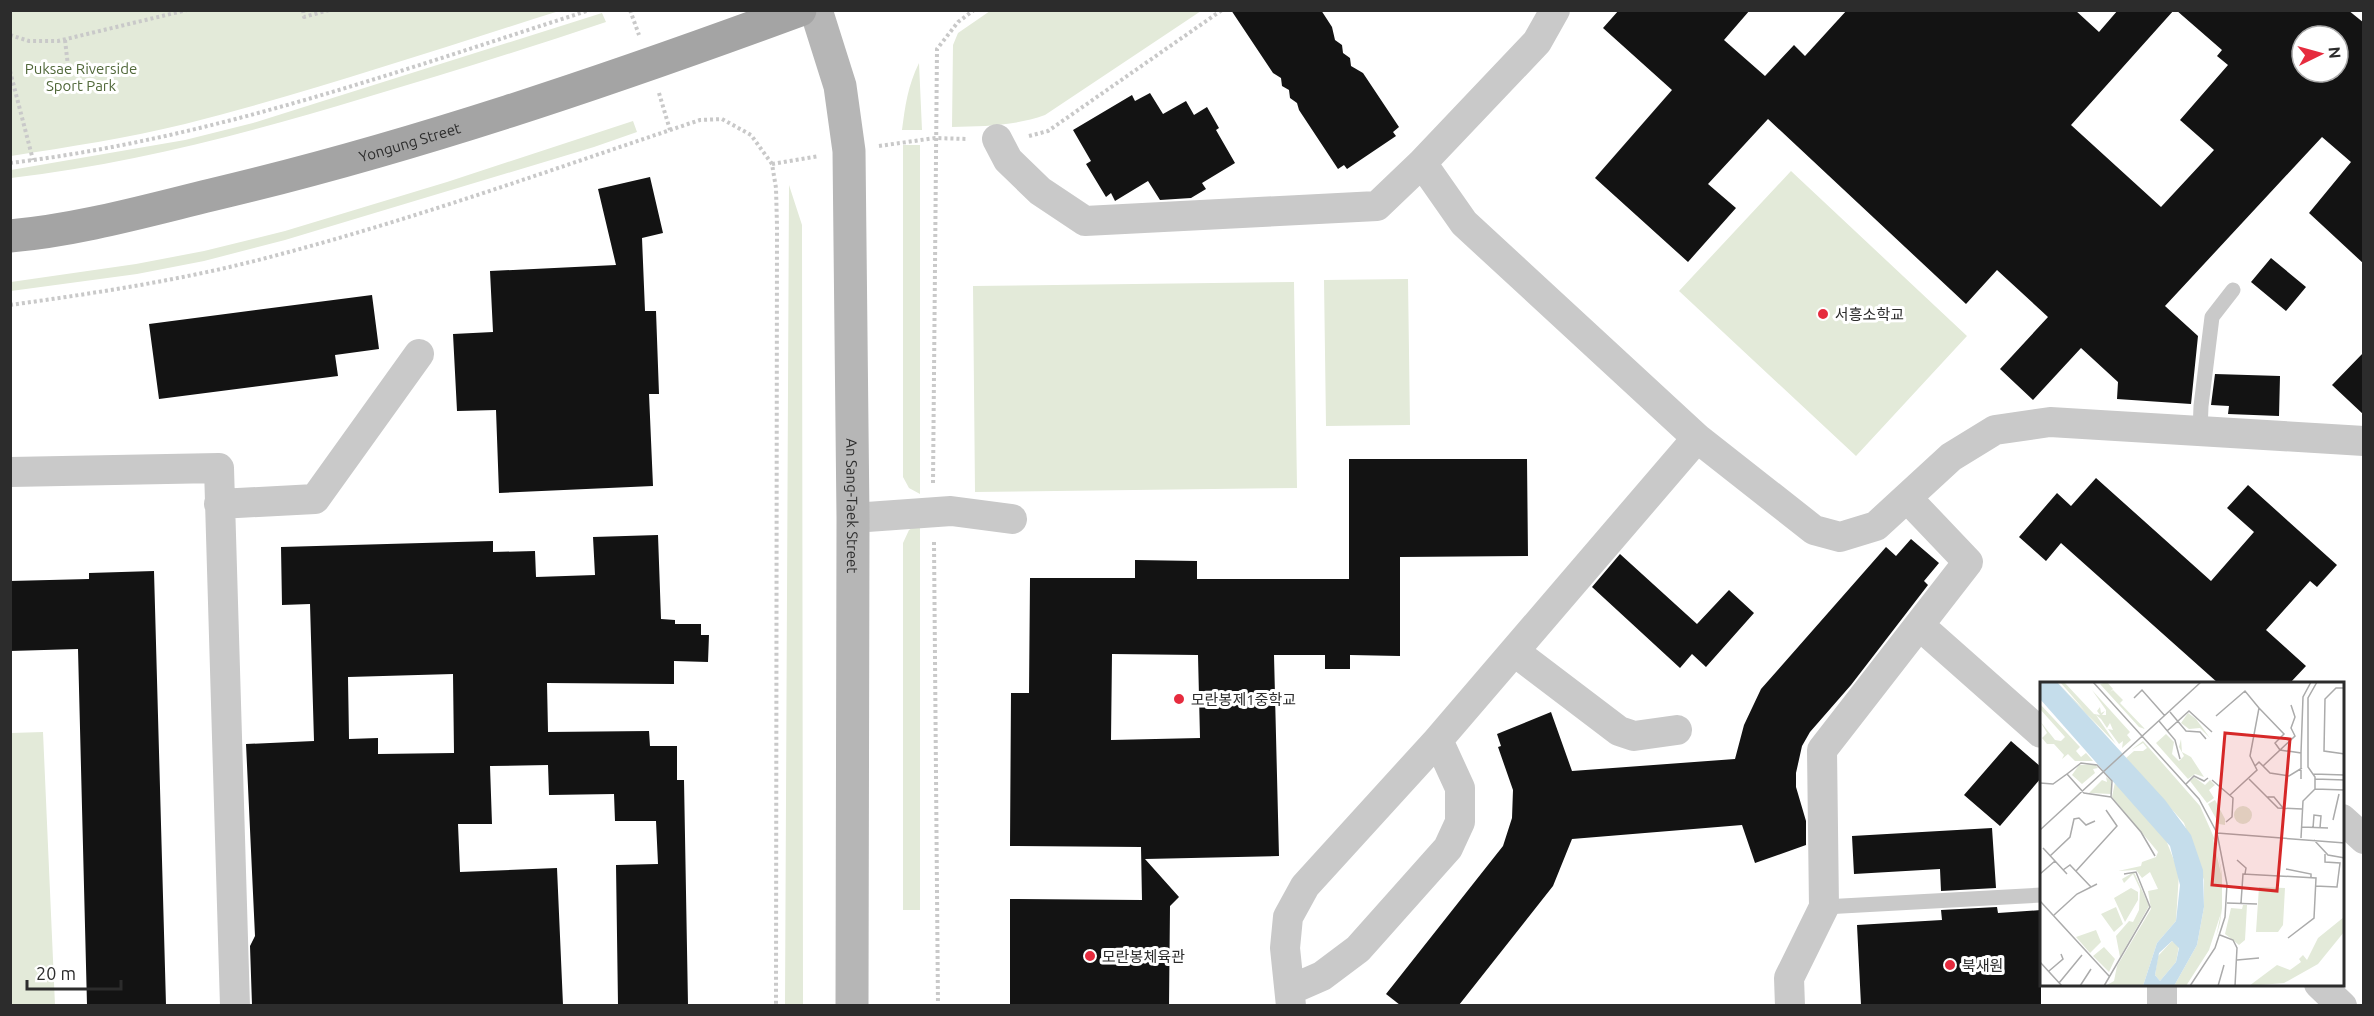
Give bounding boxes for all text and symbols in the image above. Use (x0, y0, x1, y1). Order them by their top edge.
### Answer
north arrow (2290, 24, 2350, 84)
text: N (2325, 46, 2344, 59)
park label: Puksae Riverside Sport Park (25, 60, 137, 94)
street label: Yongung Street (357, 119, 463, 165)
place label: 서흥소학교 (1835, 306, 1904, 323)
marker: 서흥소학교 (1816, 307, 1830, 321)
street label: An Sang-Taek Street (844, 438, 862, 573)
inset map (2040, 682, 2344, 986)
place label: 모란봉제1중학교 (1191, 691, 1296, 708)
marker: 모란봉제1중학교 (1172, 692, 1186, 706)
place label: 모란봉체육관 (1102, 948, 1185, 965)
marker: 모란봉체육관 (1083, 949, 1097, 963)
scale bar (27, 953, 122, 991)
place label: 북새원 (1962, 957, 2003, 974)
marker: 북새원 (1943, 958, 1957, 972)
text: 20 m (36, 963, 76, 983)

